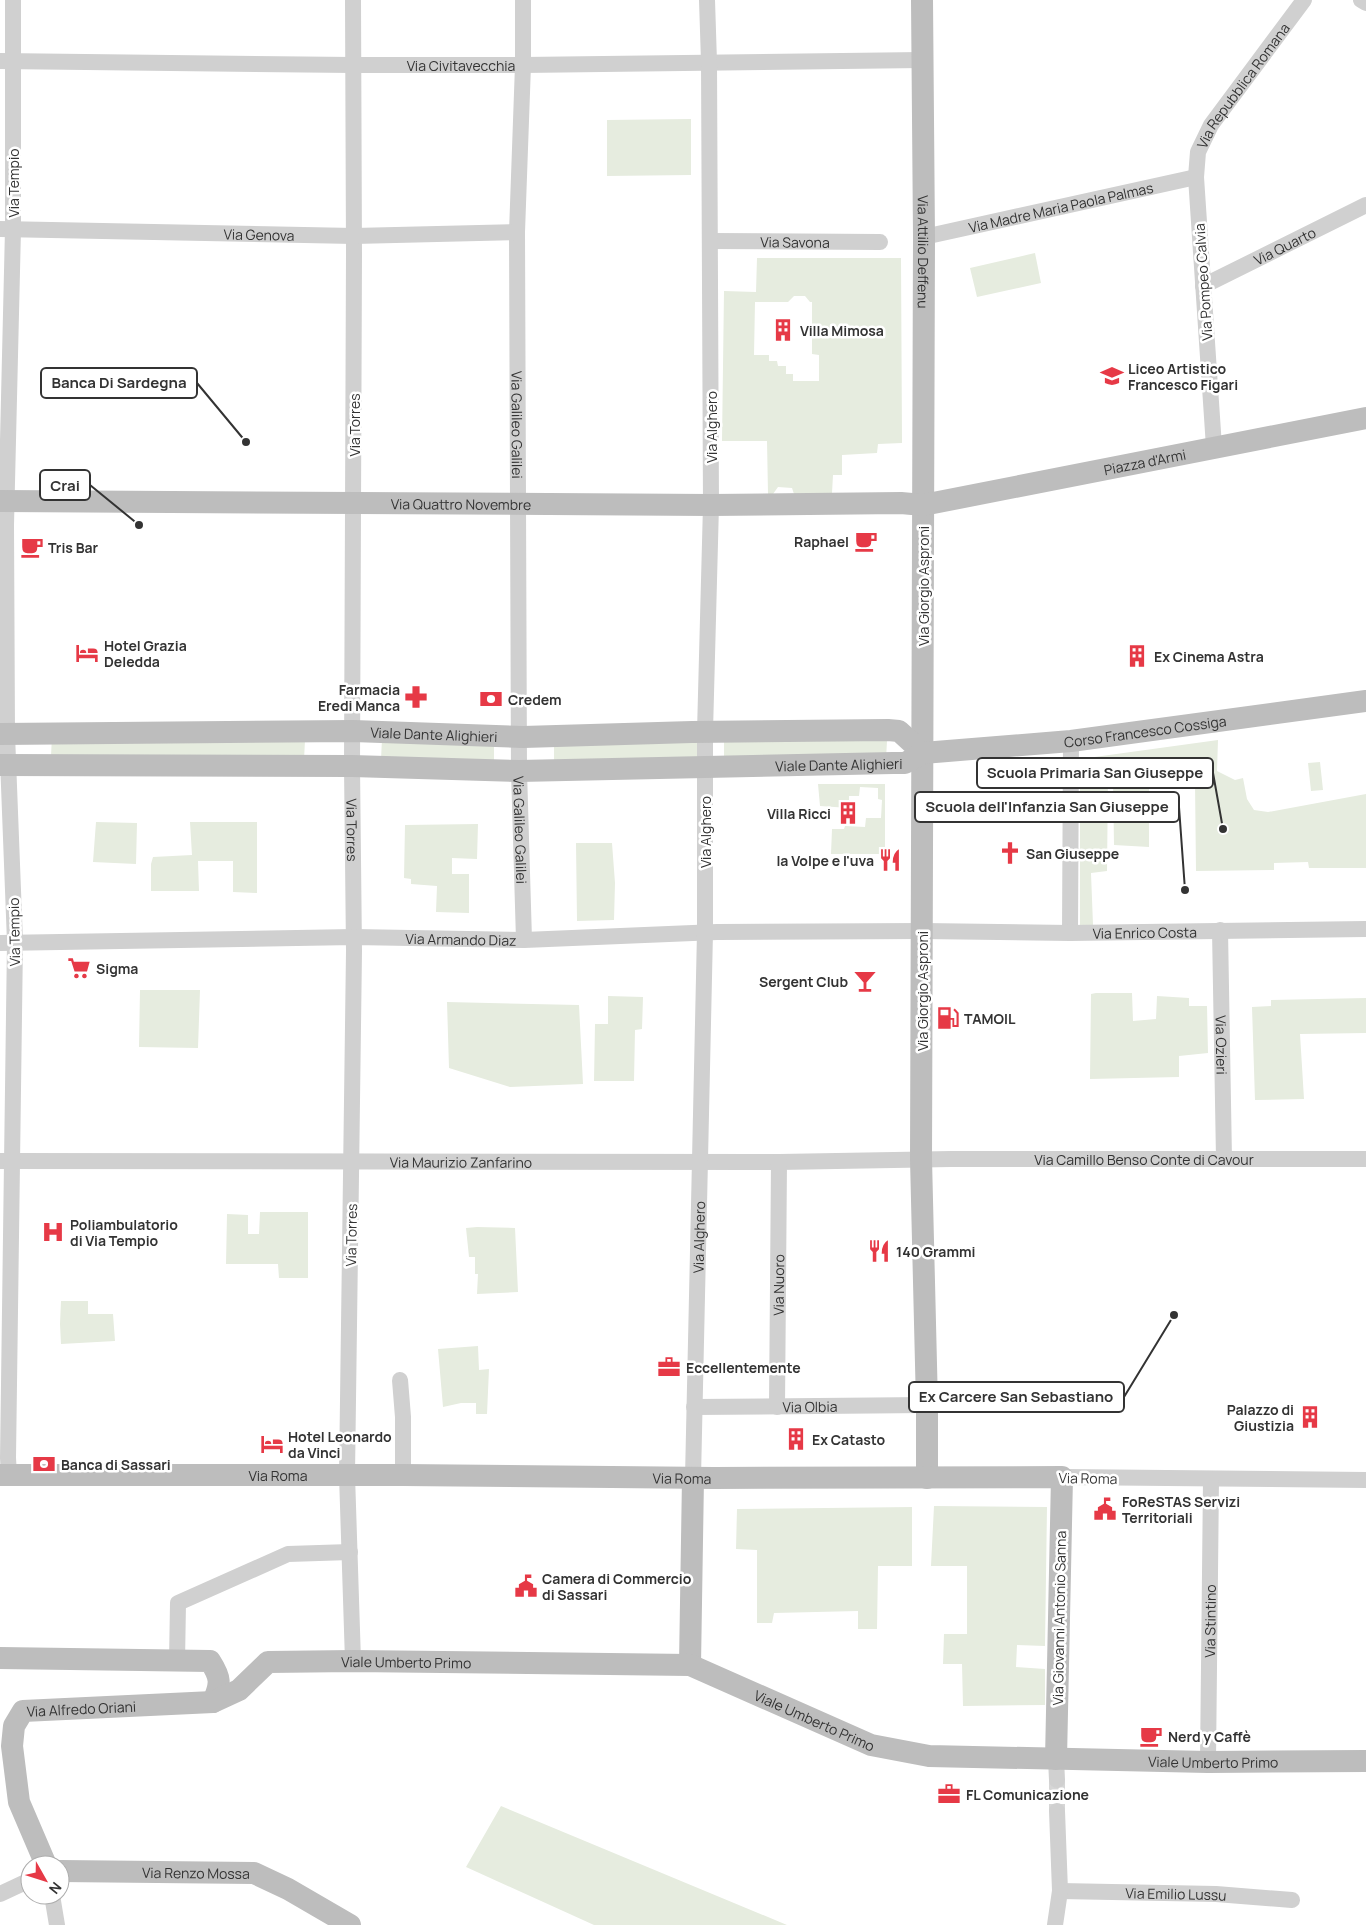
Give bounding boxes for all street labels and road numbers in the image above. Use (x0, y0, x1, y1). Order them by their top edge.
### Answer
street label: Via Repubblica Romana (1192, 19, 1293, 151)
street label: Via Civitavecchia (407, 56, 515, 75)
street label: Via Tempio (4, 149, 23, 217)
street label: Via Madre Maria Paola Palmas (967, 177, 1155, 236)
street label: Via Attilio Deffenu (914, 195, 934, 309)
street label: Via Quarto (1250, 222, 1319, 269)
street label: Via Pompeo Calvia (1189, 223, 1217, 341)
street label: Via Genova (223, 224, 294, 244)
street label: Via Savona (760, 232, 830, 251)
street label: Via Galileo Galilei (508, 371, 527, 479)
street label: Via Alghero (702, 391, 721, 463)
street label: Via Torres (345, 393, 364, 457)
street label: Piazza d'Armi (1102, 444, 1187, 479)
street label: Via Quattro Novembre (391, 494, 531, 513)
street label: Via Giorgio Asproni (914, 526, 933, 646)
street label: Corso Francesco Cossiga (1063, 711, 1227, 751)
street label: Viale Dante Alighieri (370, 722, 498, 746)
street label: Viale Dante Alighieri (775, 753, 902, 775)
street label: Via Galileo Galilei (510, 776, 532, 884)
street label: Via Alghero (696, 796, 715, 868)
street label: Via Torres (343, 798, 363, 862)
street label: Via Tempio (4, 897, 24, 967)
street label: Via Enrico Costa (1092, 922, 1197, 942)
street label: Via Armando Diaz (405, 928, 517, 949)
street label: Via Giorgio Asproni (913, 931, 932, 1051)
street label: Via Ozieri (1212, 1015, 1232, 1075)
street label: Via Camillo Benso Conte di Cavour (1034, 1150, 1254, 1169)
street label: Via Maurizio Zanfarino (390, 1152, 532, 1171)
street label: Via Alghero (688, 1201, 709, 1273)
street label: Via Torres (341, 1203, 361, 1267)
street label: Via Nuoro (768, 1254, 788, 1316)
street label: Via Olbia (783, 1396, 837, 1416)
street label: Via Roma (249, 1466, 307, 1485)
street label: Via Roma (652, 1468, 711, 1487)
street label: Via Roma (1058, 1468, 1118, 1488)
street label: Via Giovanni Antonio Sanna (1048, 1531, 1070, 1705)
street label: Via Stintino (1200, 1584, 1219, 1658)
street label: Viale Umberto Primo (341, 1651, 471, 1672)
street label: Viale Umberto Primo (751, 1685, 878, 1755)
street label: Via Alfredo Oriani (26, 1696, 137, 1720)
street label: Viale Umberto Primo (1148, 1751, 1278, 1772)
street label: Via Renzo Mossa (142, 1862, 250, 1882)
street label: Via Emilio Lussu (1125, 1883, 1227, 1904)

